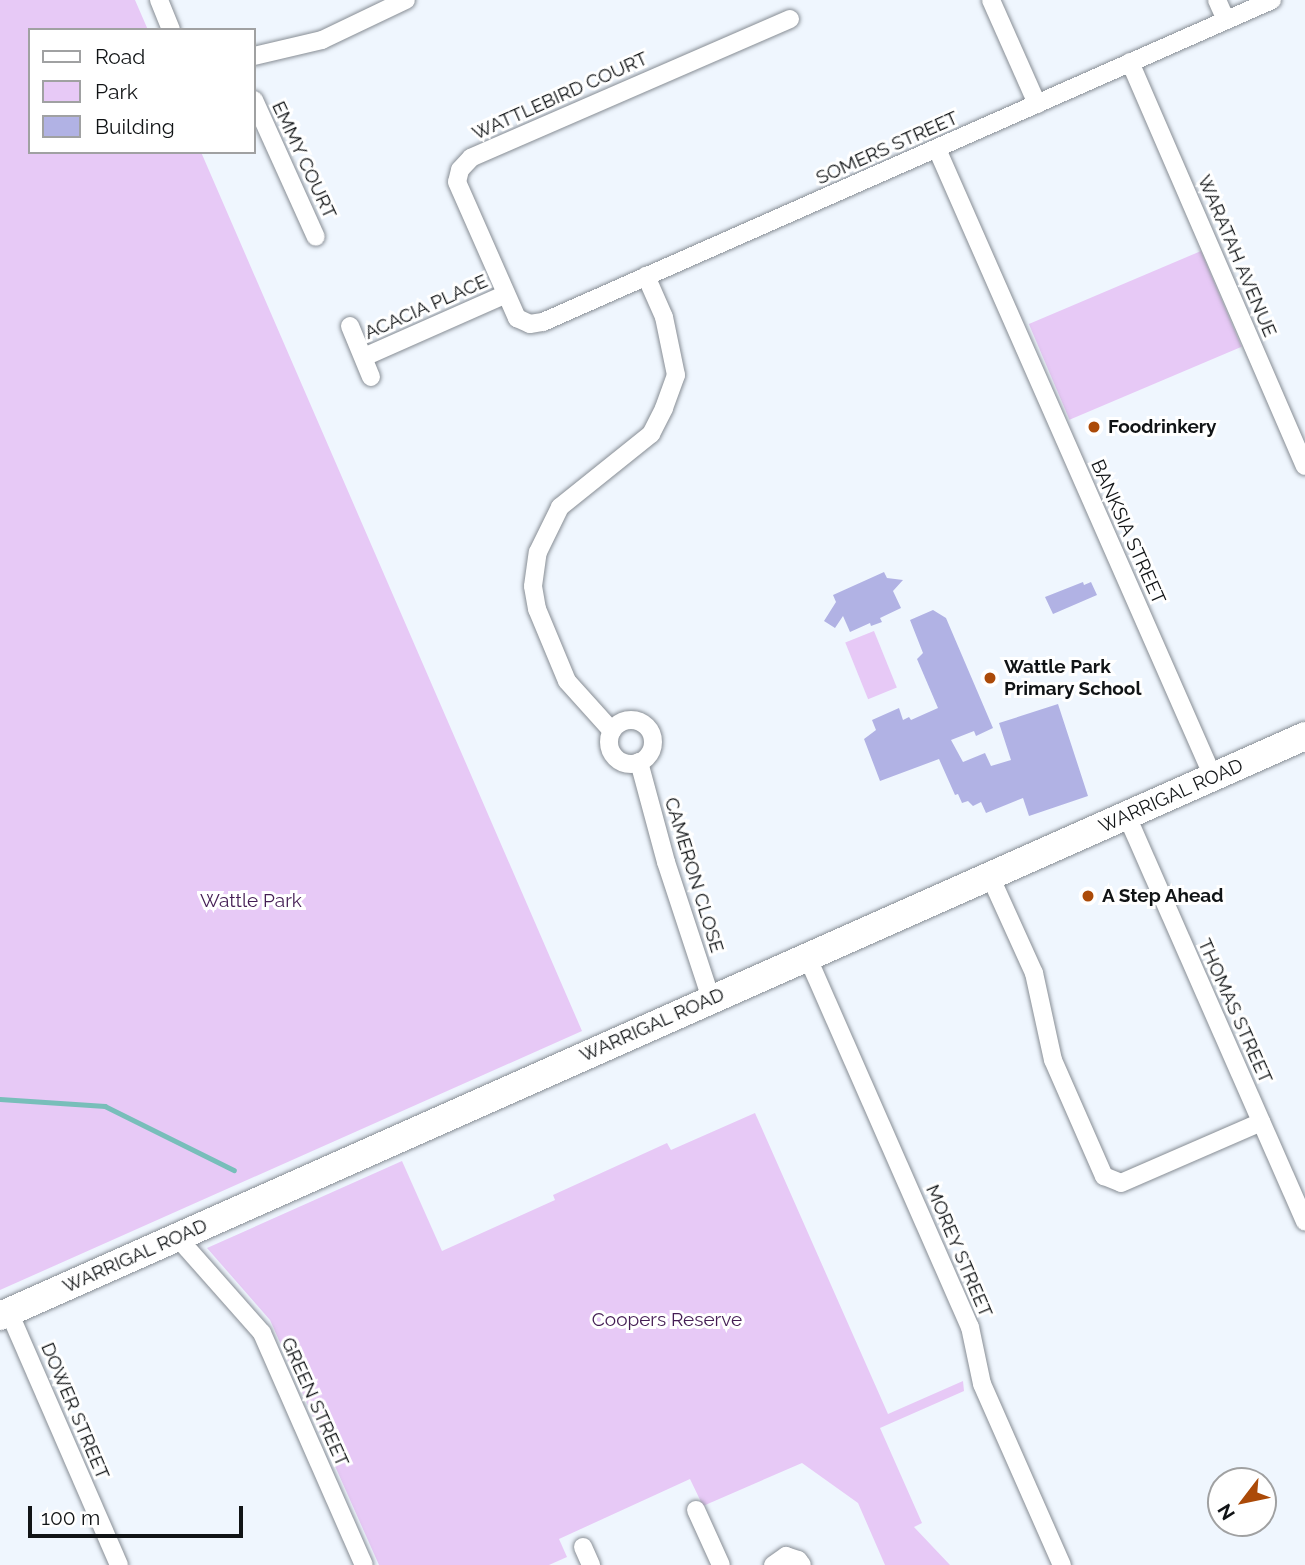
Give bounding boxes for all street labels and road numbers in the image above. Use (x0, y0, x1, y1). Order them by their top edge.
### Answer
street label: WATTLEBIRD COURT (469, 47, 651, 145)
street label: EMMY COURT (267, 97, 341, 223)
street label: SOMERS STREET (812, 106, 962, 190)
street label: WARATAH AVENUE (1192, 171, 1282, 341)
street label: ACACIA PLACE (361, 270, 491, 344)
street label: BANKSIA STREET (1086, 456, 1170, 608)
street label: WARRIGAL ROAD (1095, 754, 1247, 838)
street label: CAMERON CLOSE (660, 795, 728, 955)
street label: THOMAS STREET (1193, 935, 1277, 1087)
street label: WARRIGAL ROAD (576, 983, 728, 1067)
street label: MOREY STREET (921, 1181, 997, 1321)
street label: WARRIGAL ROAD (59, 1214, 211, 1298)
street label: GREEN STREET (276, 1334, 354, 1470)
street label: DOWER STREET (36, 1339, 114, 1483)

